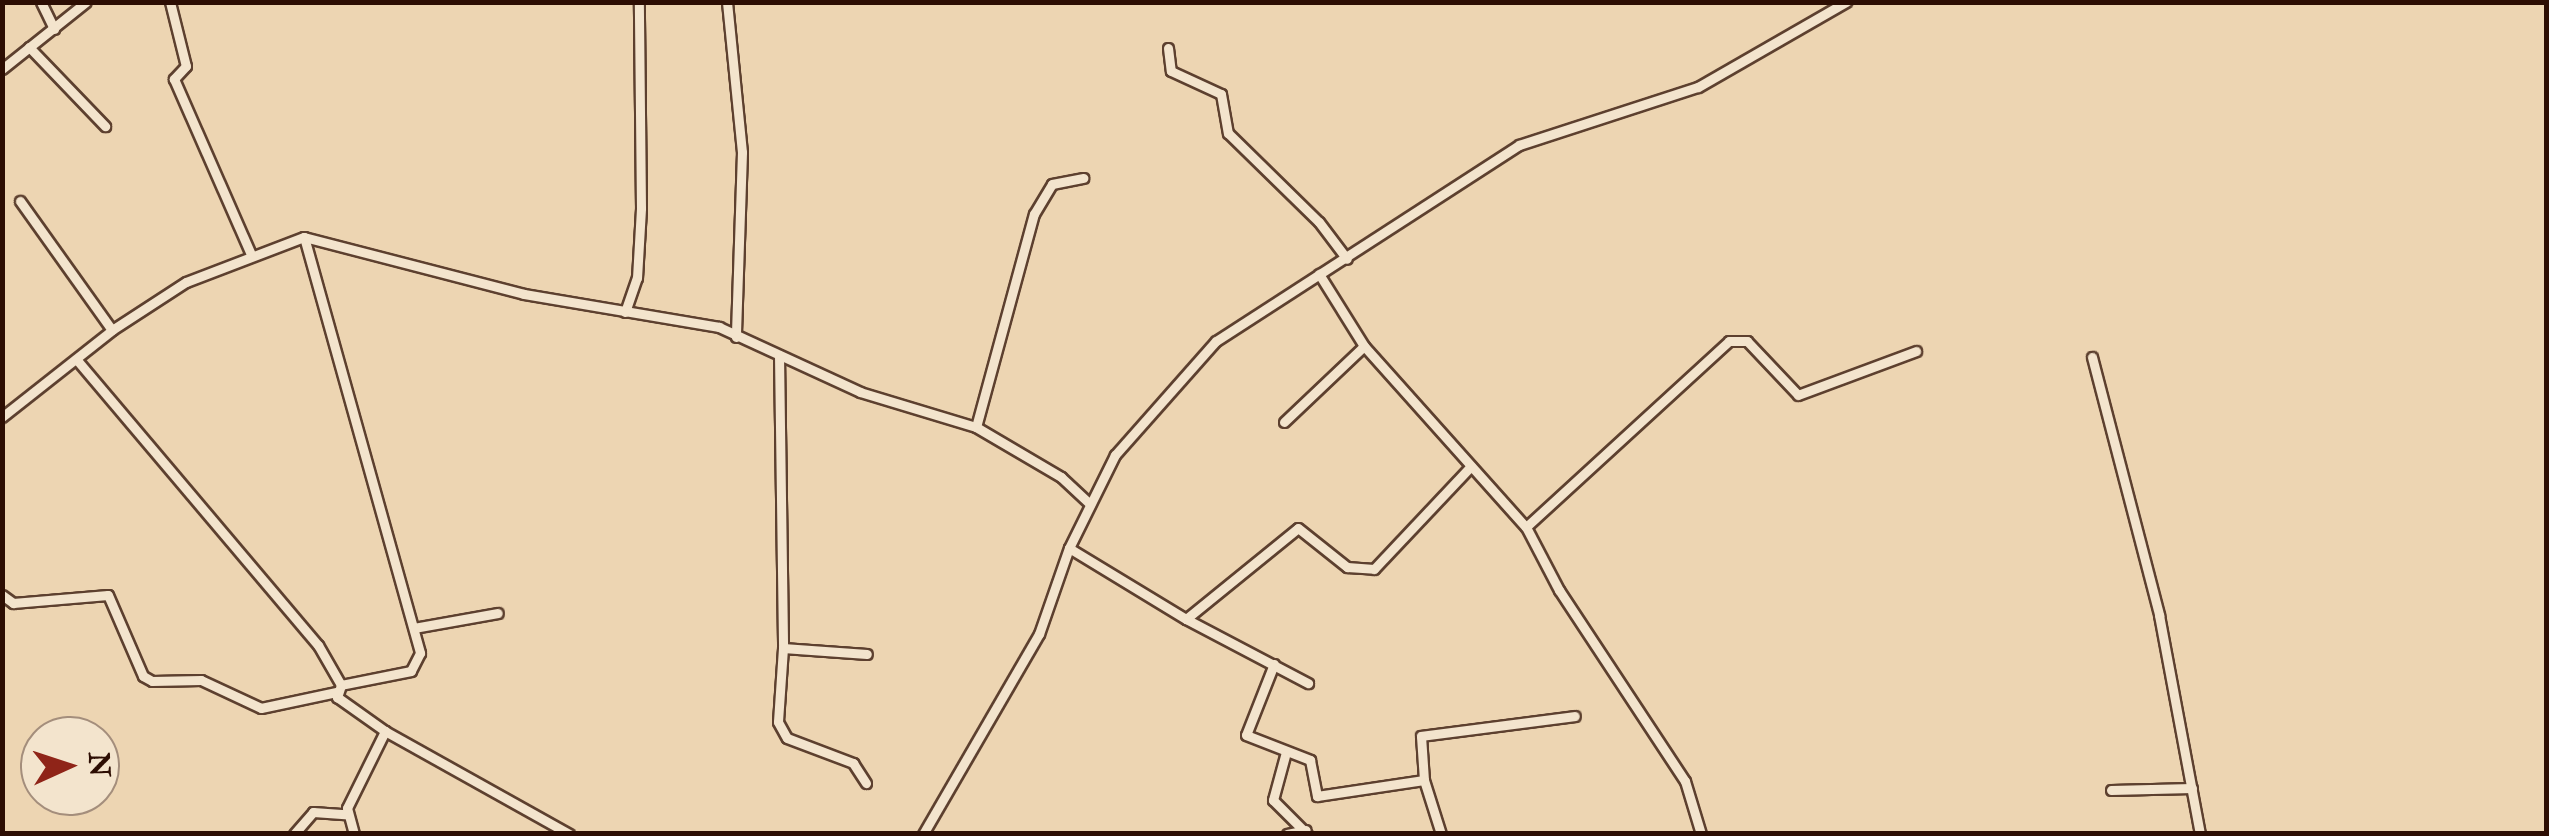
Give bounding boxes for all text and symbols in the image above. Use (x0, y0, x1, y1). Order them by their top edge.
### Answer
north arrow (20, 716, 120, 816)
text: N (80, 751, 117, 778)

